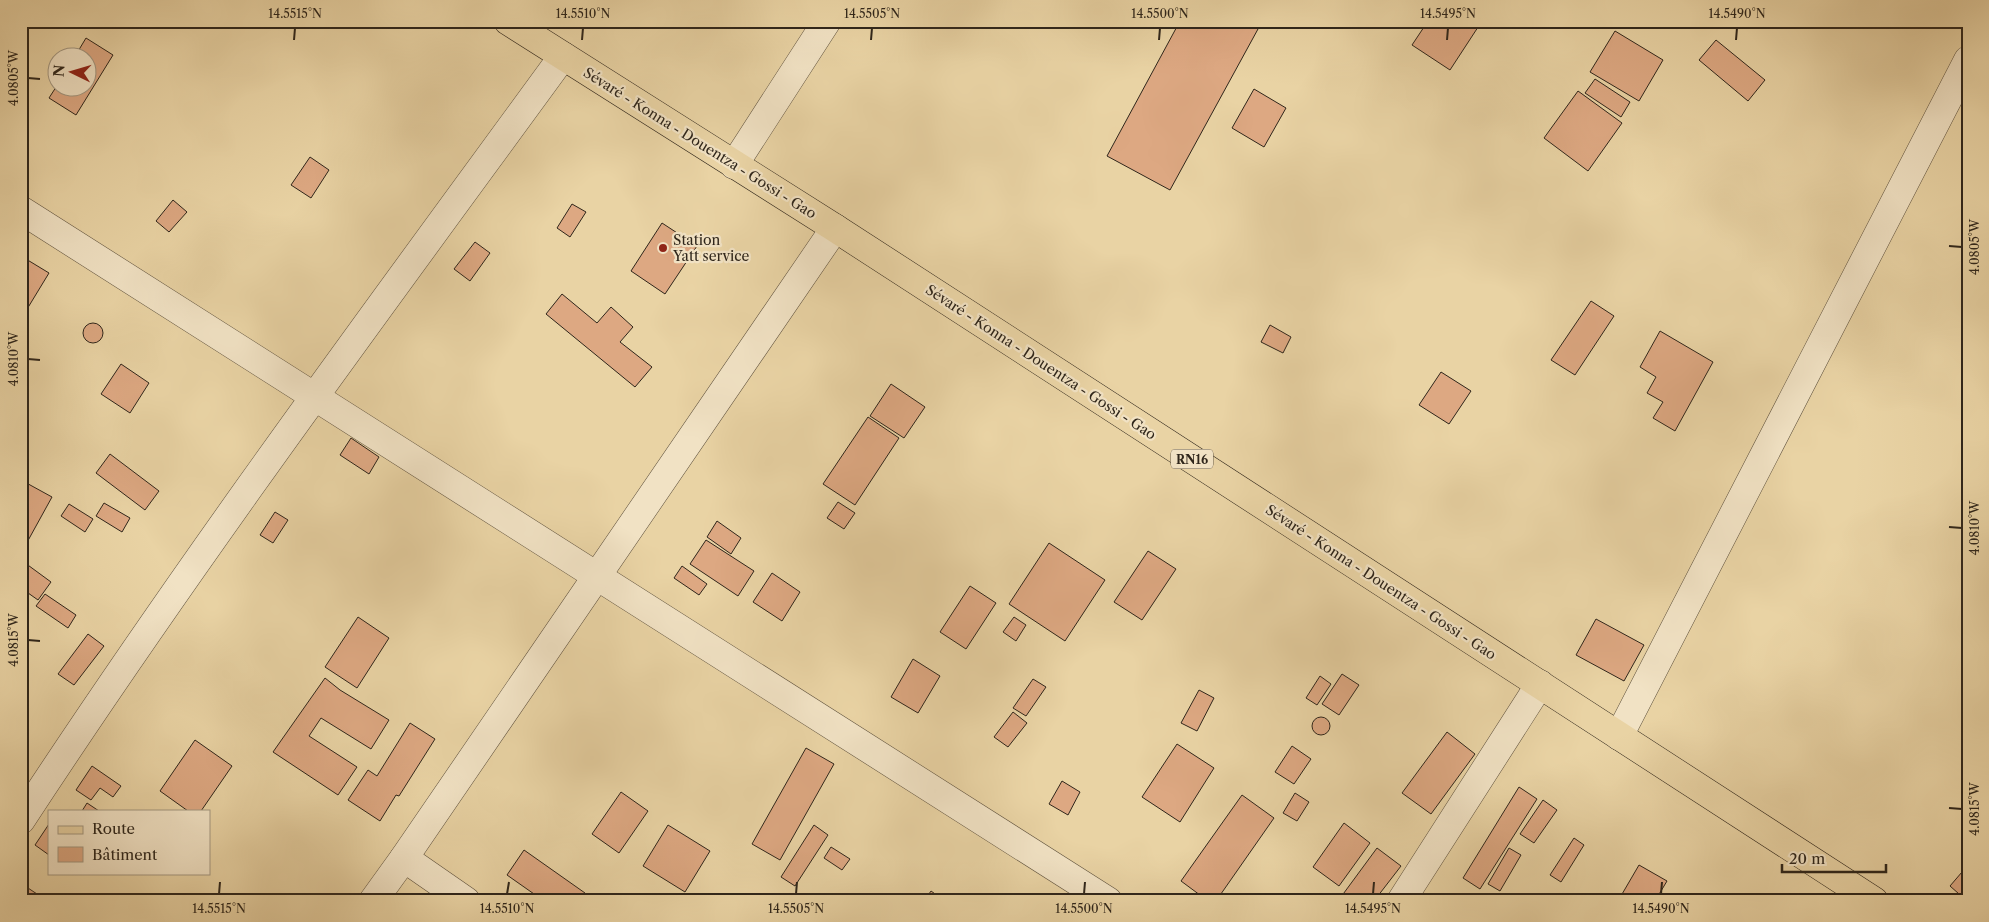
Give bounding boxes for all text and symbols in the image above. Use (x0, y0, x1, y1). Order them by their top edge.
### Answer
text: 14.5515°N (268, 6, 322, 21)
text: 14.5510°N (556, 6, 610, 21)
text: 14.5505°N (844, 6, 900, 21)
text: 14.5500°N (1131, 6, 1189, 21)
text: 14.5495°N (1420, 6, 1476, 21)
text: 14.5490°N (1708, 6, 1766, 21)
north arrow (48, 48, 98, 98)
text: 4.0805°W (6, 49, 21, 106)
street label: Sévaré - Konna - Douentza - Gossi - Gao (580, 63, 820, 223)
text: N (50, 64, 69, 78)
text: 4.0805°W (1967, 218, 1982, 275)
place label: Station Yatt service (672, 231, 750, 265)
marker: Station Yatt service (657, 242, 669, 254)
street label: Sévaré - Konna - Douentza - Gossi - Gao (922, 281, 1160, 443)
text: 4.0810°W (6, 331, 21, 386)
road number: RN16 (1171, 449, 1213, 468)
text: 4.0810°W (1967, 500, 1982, 555)
street label: Sévaré - Konna - Douentza - Gossi - Gao (1262, 501, 1500, 663)
text: 4.0815°W (6, 612, 21, 667)
text: 4.0815°W (1967, 781, 1982, 836)
legend (48, 810, 210, 874)
text: Route (92, 819, 135, 838)
scale bar (1782, 842, 1885, 874)
text: Bâtiment (92, 845, 158, 864)
text: 20 m (1789, 849, 1825, 868)
text: 14.5515°N (192, 901, 246, 916)
text: 14.5510°N (480, 901, 534, 916)
text: 14.5505°N (768, 901, 824, 916)
text: 14.5500°N (1055, 901, 1113, 916)
text: 14.5495°N (1345, 901, 1401, 916)
text: 14.5490°N (1632, 901, 1690, 916)

